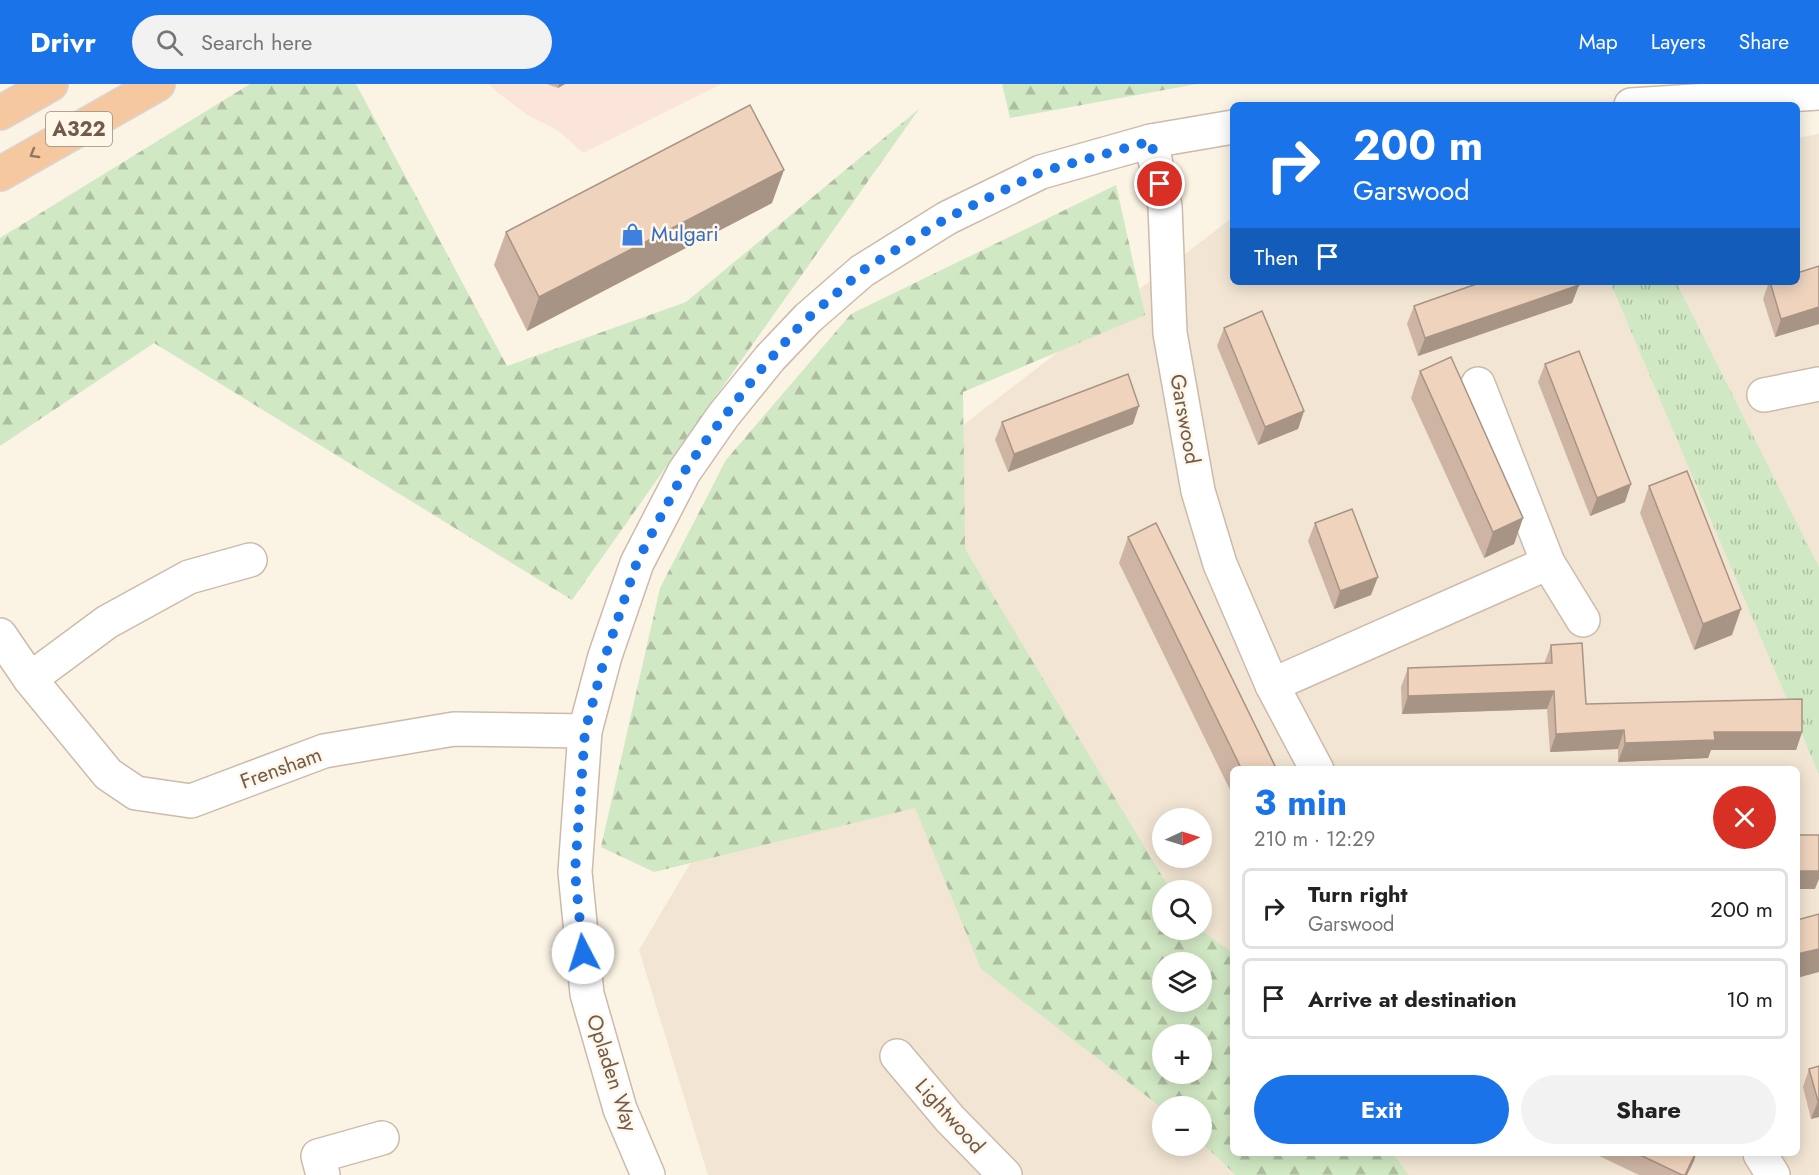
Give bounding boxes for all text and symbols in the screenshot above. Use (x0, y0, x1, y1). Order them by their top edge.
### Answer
search box (132, 15, 552, 69)
text: Drivr (30, 22, 96, 63)
icon: search (153, 26, 186, 59)
text: Search here (201, 26, 312, 58)
text: Map (1579, 27, 1618, 57)
text: Layers (1651, 27, 1706, 57)
text: Share (1739, 27, 1789, 57)
road number: A322 (46, 112, 112, 146)
text: 200 m (1353, 115, 1483, 176)
icon: right (1254, 126, 1332, 204)
one-way arrow (29, 147, 40, 158)
pin (1134, 158, 1185, 209)
icon: arrive (1143, 167, 1176, 200)
text: Garswood (1353, 171, 1470, 210)
place label: Mulgari (651, 219, 719, 249)
shop icon: Mulgari (620, 221, 646, 247)
icon: arrive (1311, 240, 1344, 273)
text: Then (1254, 241, 1299, 273)
street label: Garswood (1162, 372, 1208, 466)
street label: Frensham (236, 739, 326, 797)
text: 3 min (1254, 776, 1347, 828)
button: close (1713, 786, 1776, 849)
north arrow (1152, 808, 1212, 868)
map controls (1152, 808, 1212, 1156)
text: 210 m · 12:29 (1254, 825, 1375, 854)
text: Turn right (1308, 878, 1408, 910)
button: search (1152, 880, 1212, 940)
icon: right (1257, 892, 1290, 925)
text: 200 m (1710, 893, 1773, 925)
text: Garswood (1308, 910, 1394, 939)
position arrow (551, 921, 615, 985)
button: layers (1152, 952, 1212, 1012)
icon: arrive (1257, 982, 1290, 1015)
text: Arrive at destination (1308, 983, 1517, 1015)
text: 10 m (1726, 983, 1773, 1015)
street label: Opladen Way (579, 1011, 645, 1136)
button: + (1152, 1024, 1212, 1084)
street label: Lightwood (908, 1072, 992, 1160)
button: Exit (1254, 1075, 1509, 1144)
button: Share (1521, 1075, 1776, 1144)
button: − (1152, 1096, 1212, 1156)

